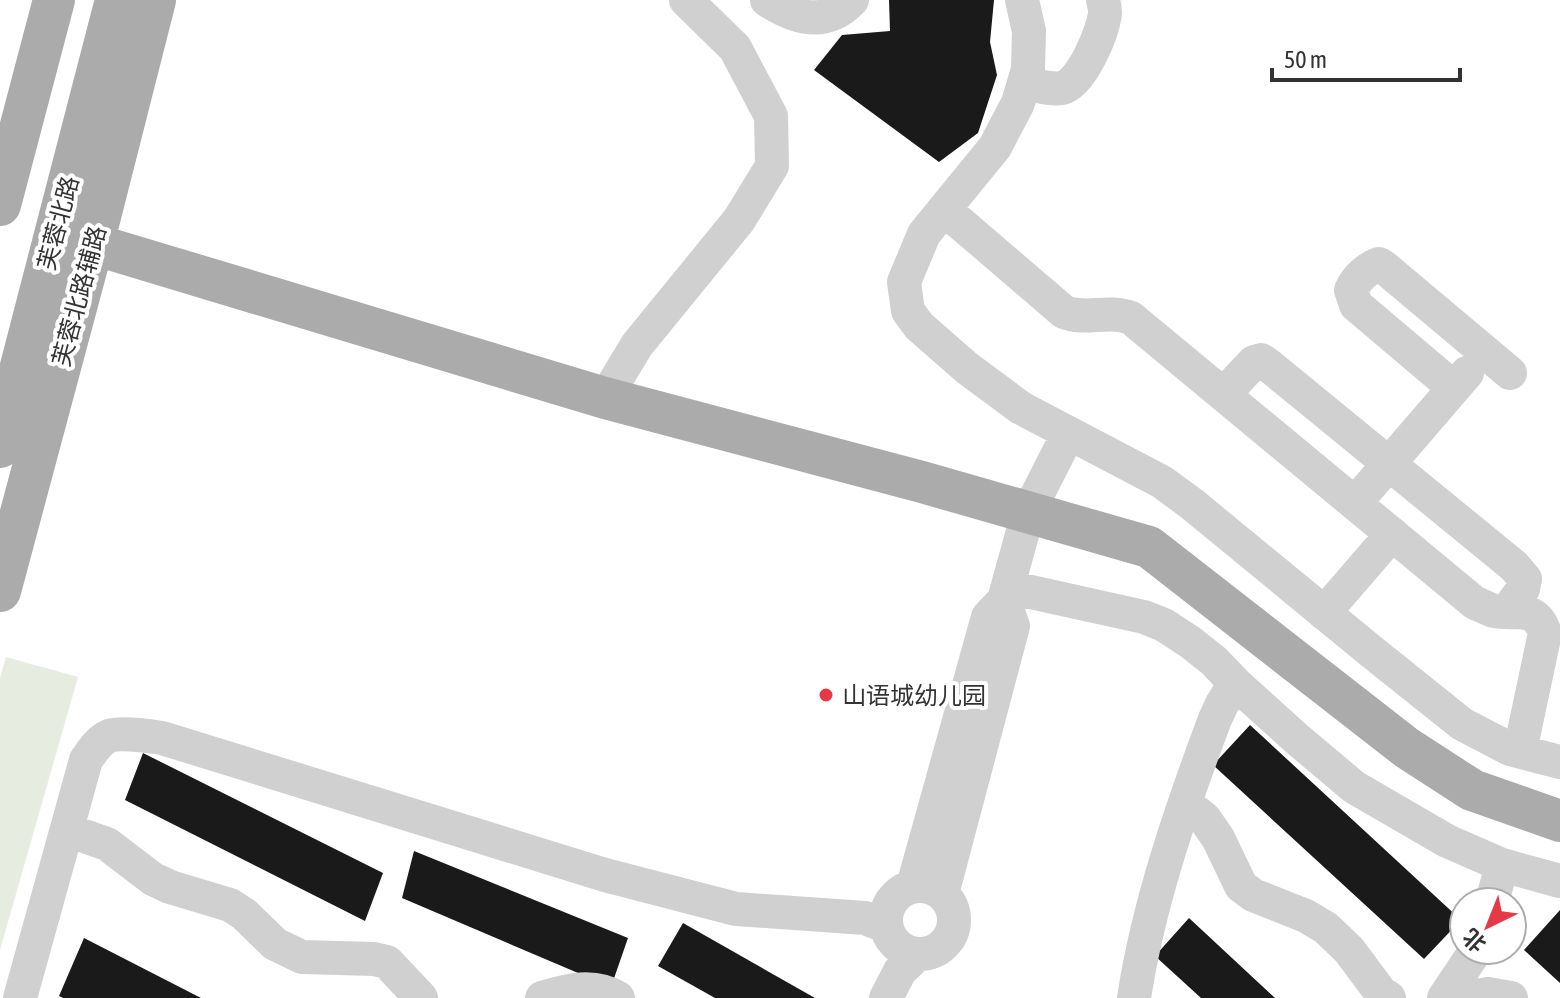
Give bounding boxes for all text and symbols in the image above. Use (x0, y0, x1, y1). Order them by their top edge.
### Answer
scale bar (1272, 32, 1460, 82)
text: 50 m (1284, 46, 1327, 73)
street label: 芙蓉北路 (33, 173, 83, 273)
street label: 芙蓉北路辅路 (47, 223, 111, 369)
place label: 山语城幼儿园 (842, 682, 986, 709)
marker: 山语城幼儿园 (817, 686, 835, 704)
north arrow (1448, 886, 1528, 966)
text: 北 (1457, 924, 1491, 958)

